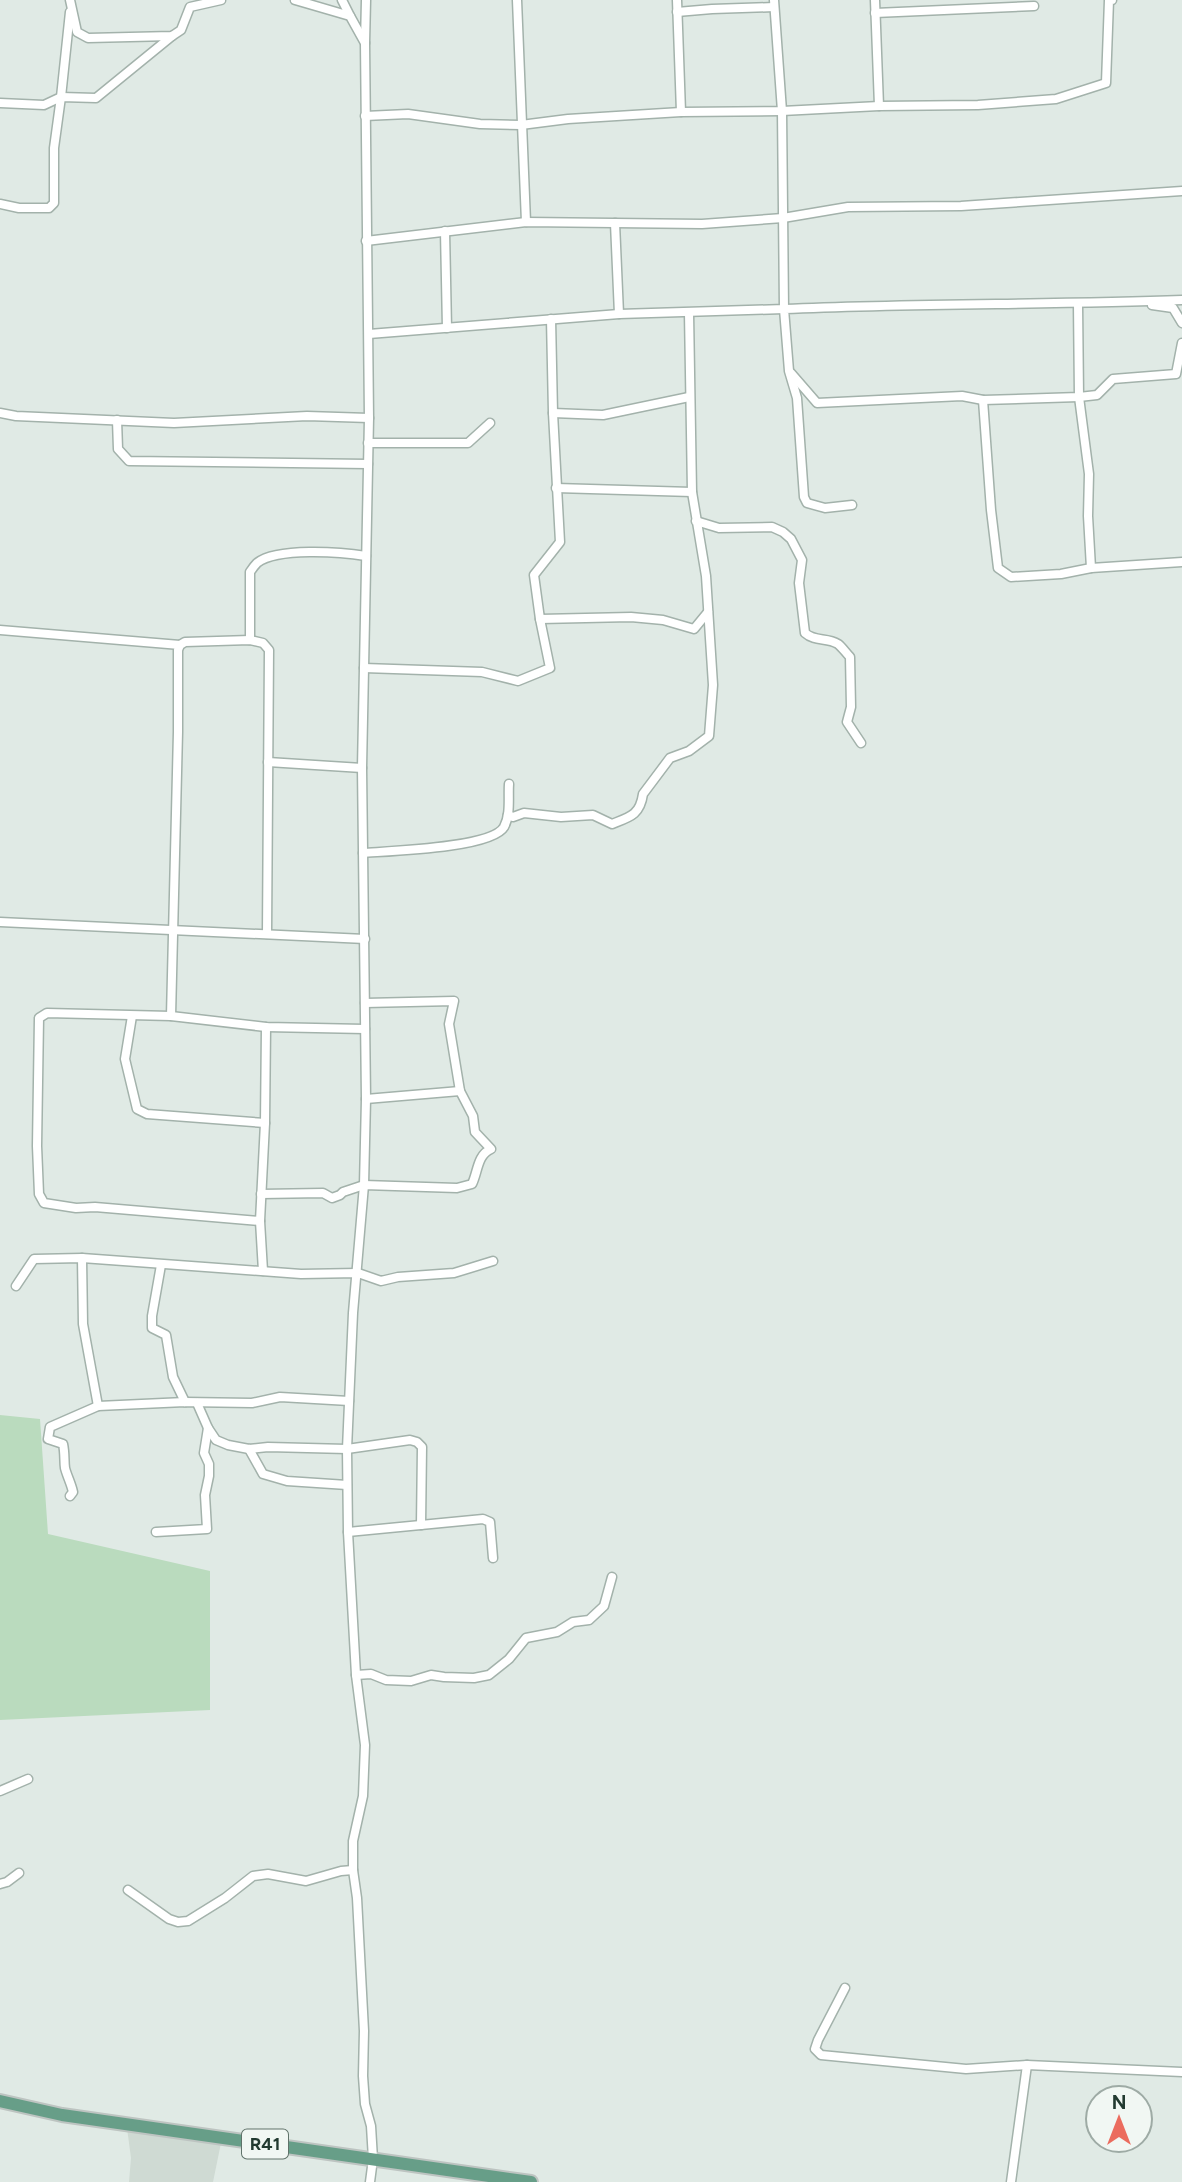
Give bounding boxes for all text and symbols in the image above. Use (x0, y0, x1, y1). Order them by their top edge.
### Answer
north arrow (1084, 2084, 1154, 2154)
text: N (1112, 2091, 1126, 2114)
road number: R41 (242, 2130, 288, 2158)

